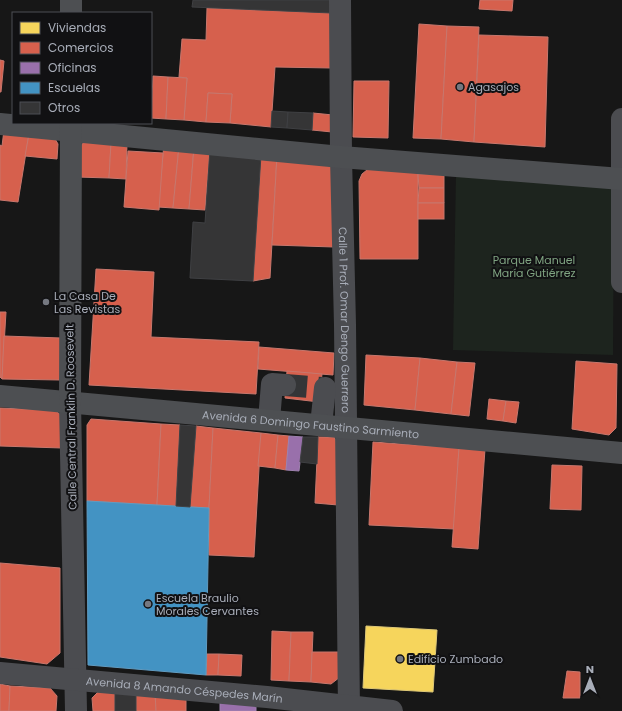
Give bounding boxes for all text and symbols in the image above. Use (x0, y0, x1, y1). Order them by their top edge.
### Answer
legend (12, 12, 152, 124)
text: Viviendas (48, 19, 106, 36)
text: Comercios (48, 39, 113, 56)
text: Oficinas (48, 59, 97, 76)
text: Escuelas (48, 79, 100, 96)
place label: Agasajos (468, 79, 519, 95)
marker: Agasajos (455, 82, 465, 92)
text: Otros (48, 99, 80, 116)
street label: Calle 1 Prof. Omar Dengo Guerrero (335, 227, 354, 413)
park label: Parque Manuel María Gutiérrez (492, 252, 576, 281)
place label: La Casa De Las Revistas (54, 288, 120, 317)
marker: La Casa De Las Revistas (41, 297, 51, 307)
street label: Calle Central Franklin D. Roosevelt (61, 324, 81, 510)
street label: Avenida 6 Domingo Faustino Sarmiento (201, 407, 420, 442)
place label: Escuela Braulio Morales Cervantes (156, 590, 259, 619)
marker: Escuela Braulio Morales Cervantes (143, 599, 153, 609)
place label: Edificio Zumbado (408, 651, 503, 667)
marker: Edificio Zumbado (395, 654, 405, 664)
north arrow (570, 659, 610, 699)
text: N (586, 661, 594, 677)
street label: Avenida 8 Amando Céspedes Marín (85, 673, 284, 707)

